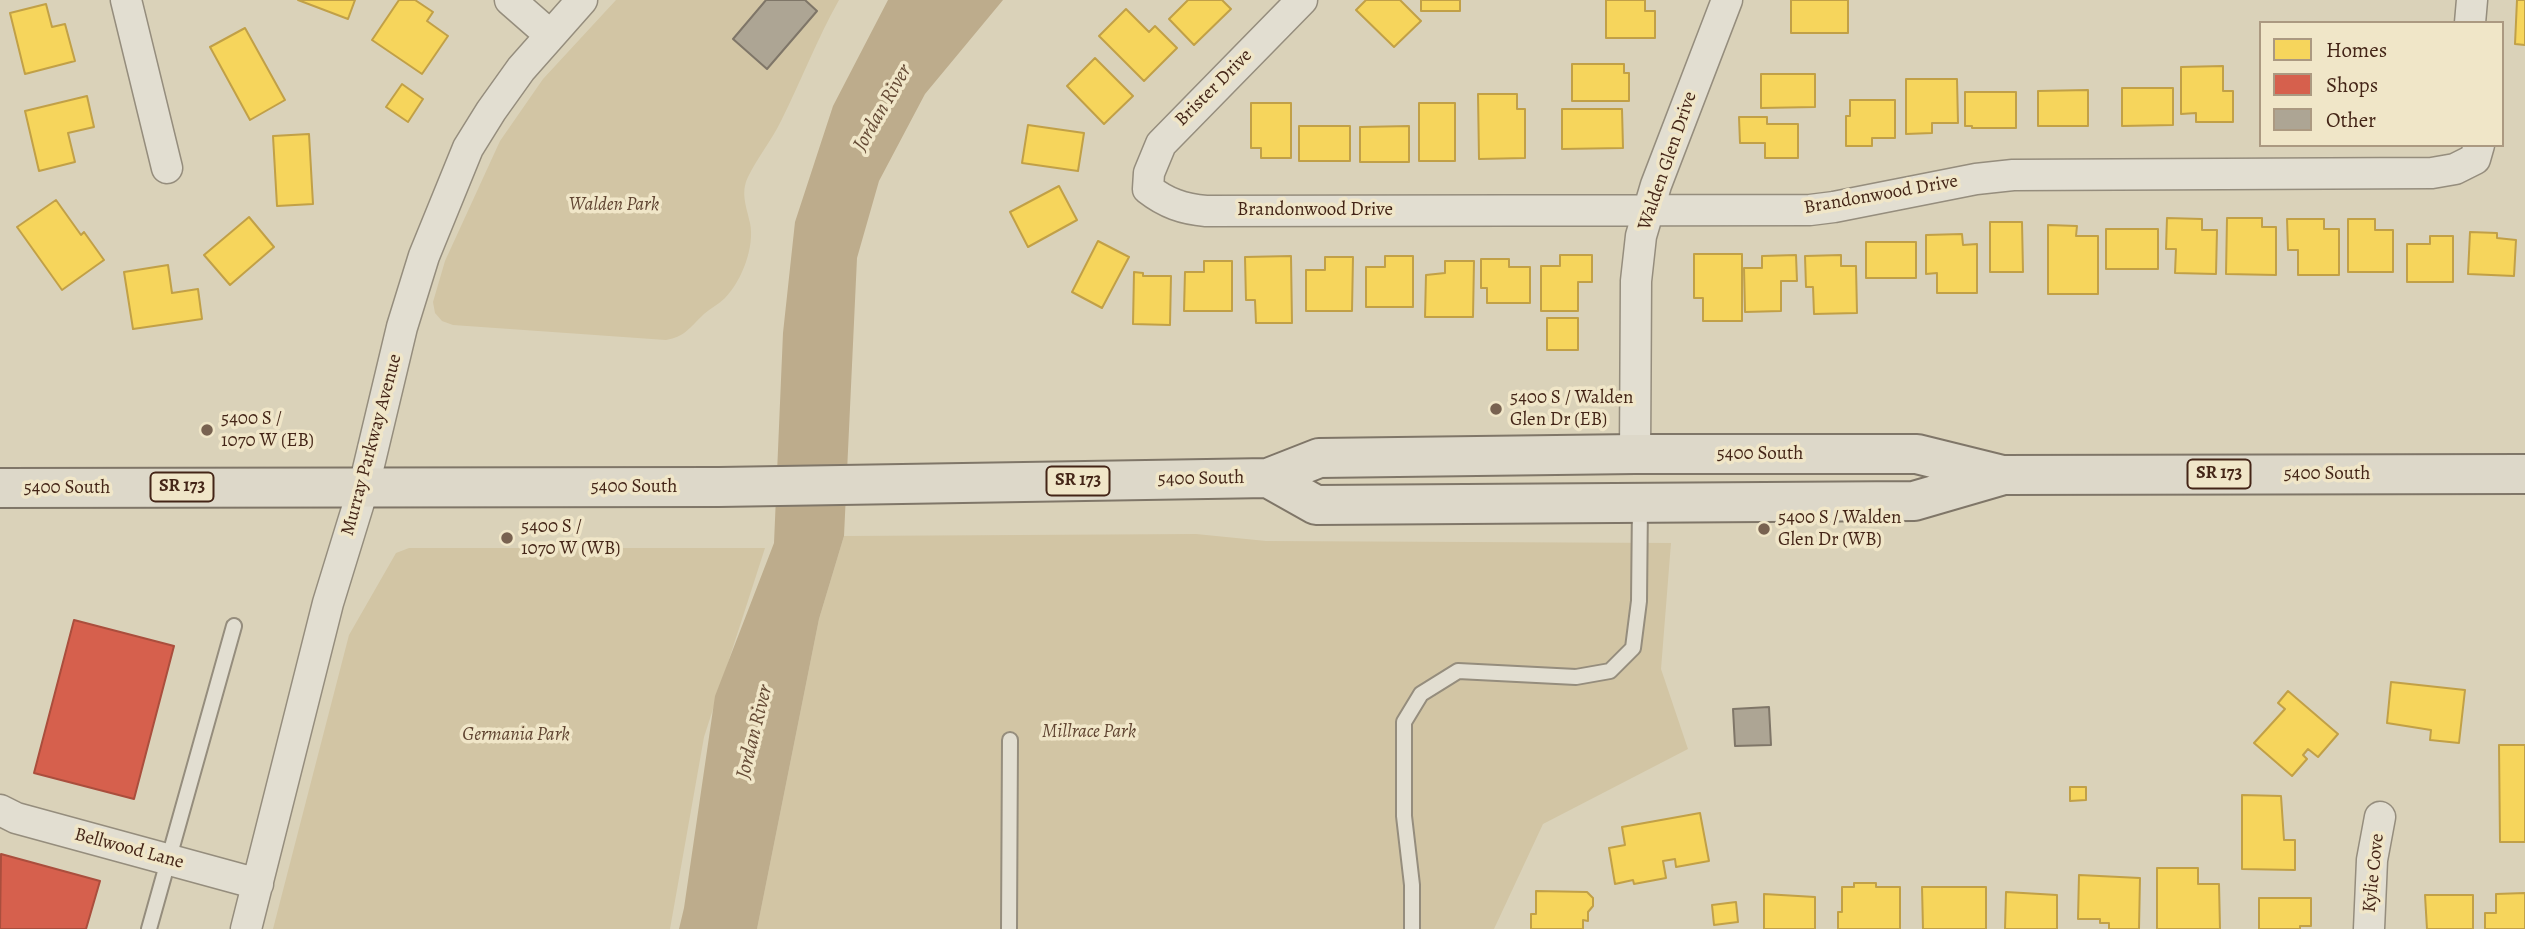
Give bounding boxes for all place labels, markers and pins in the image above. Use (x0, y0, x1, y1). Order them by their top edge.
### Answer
place label: 5400 S / Walden Glen Dr (EB) (1510, 387, 1633, 431)
marker: 5400 S / Walden Glen Dr (EB) (1488, 401, 1504, 417)
place label: 5400 S / 1070 W (EB) (221, 408, 314, 452)
marker: 5400 S / 1070 W (EB) (199, 422, 215, 438)
place label: 5400 S / Walden Glen Dr (WB) (1778, 507, 1901, 551)
place label: 5400 S / 1070 W (WB) (521, 516, 620, 560)
marker: 5400 S / Walden Glen Dr (WB) (1756, 521, 1772, 537)
marker: 5400 S / 1070 W (WB) (499, 530, 515, 546)

